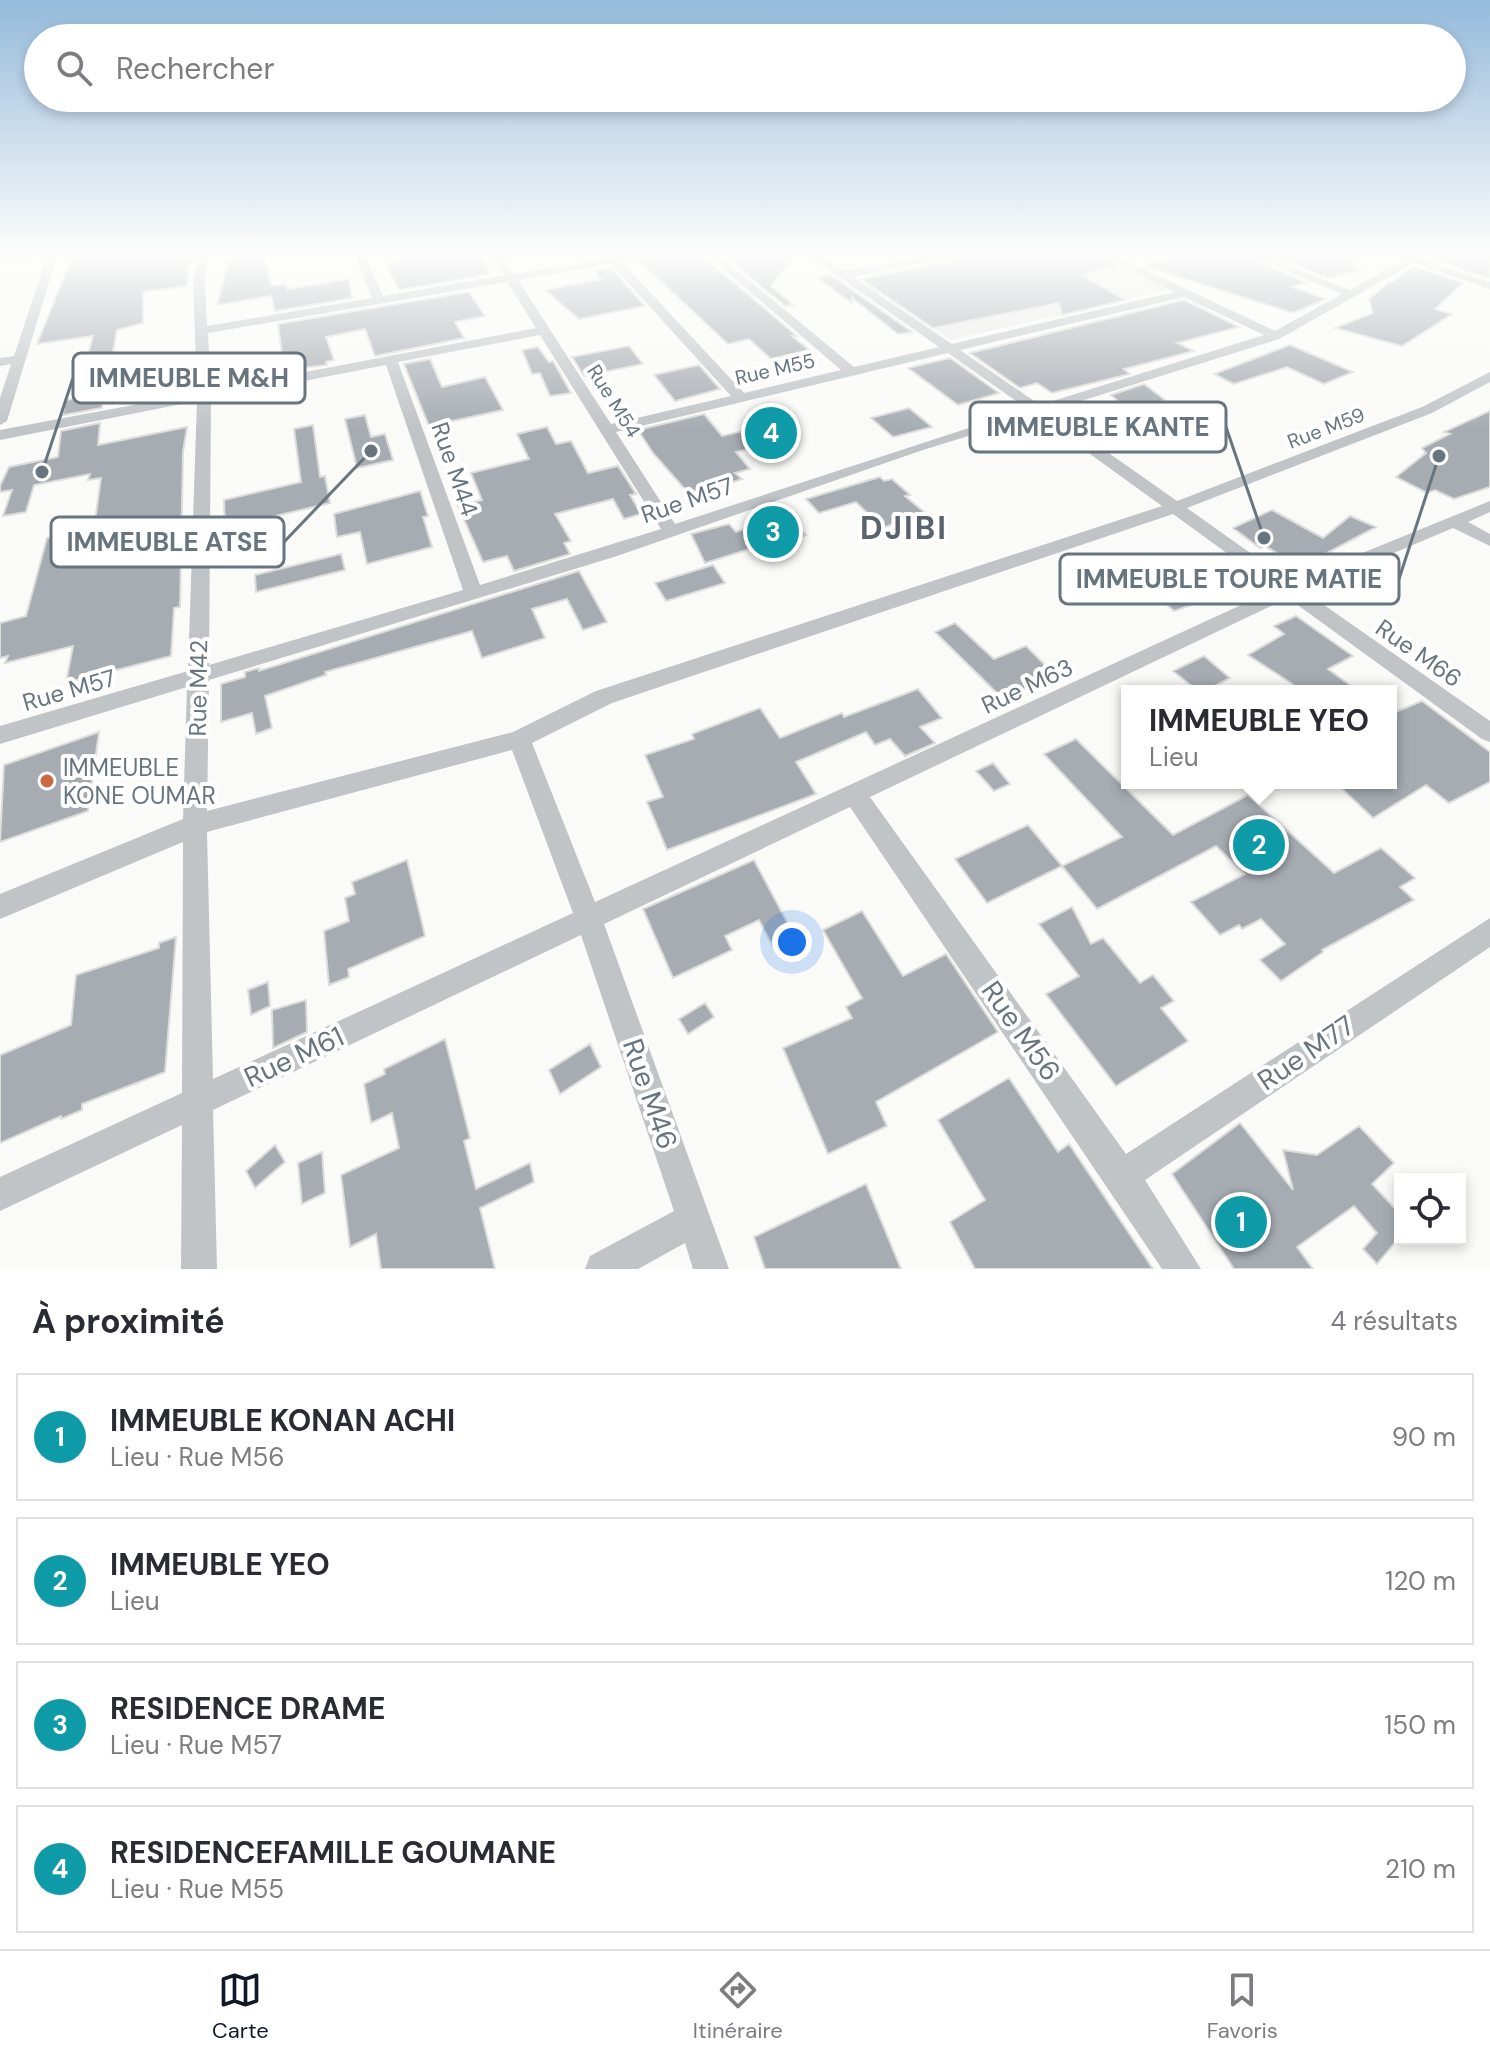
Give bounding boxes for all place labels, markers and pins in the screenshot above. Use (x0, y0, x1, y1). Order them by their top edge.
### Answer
callout: IMMEUBLE M&H (73, 353, 305, 403)
callout: IMMEUBLE KANTE (970, 402, 1226, 452)
pin: 4 (745, 403, 797, 463)
pin: 3 (747, 502, 799, 562)
callout: IMMEUBLE ATSE (51, 517, 284, 567)
callout: IMMEUBLE TOURE MATIE (1060, 554, 1399, 604)
place label: IMMEUBLE KONE OUMAR (63, 752, 216, 811)
marker: IMMEUBLE KONE OUMAR (38, 772, 56, 790)
pin: 2 (1233, 815, 1285, 875)
pin: 1 (1215, 1192, 1267, 1252)

